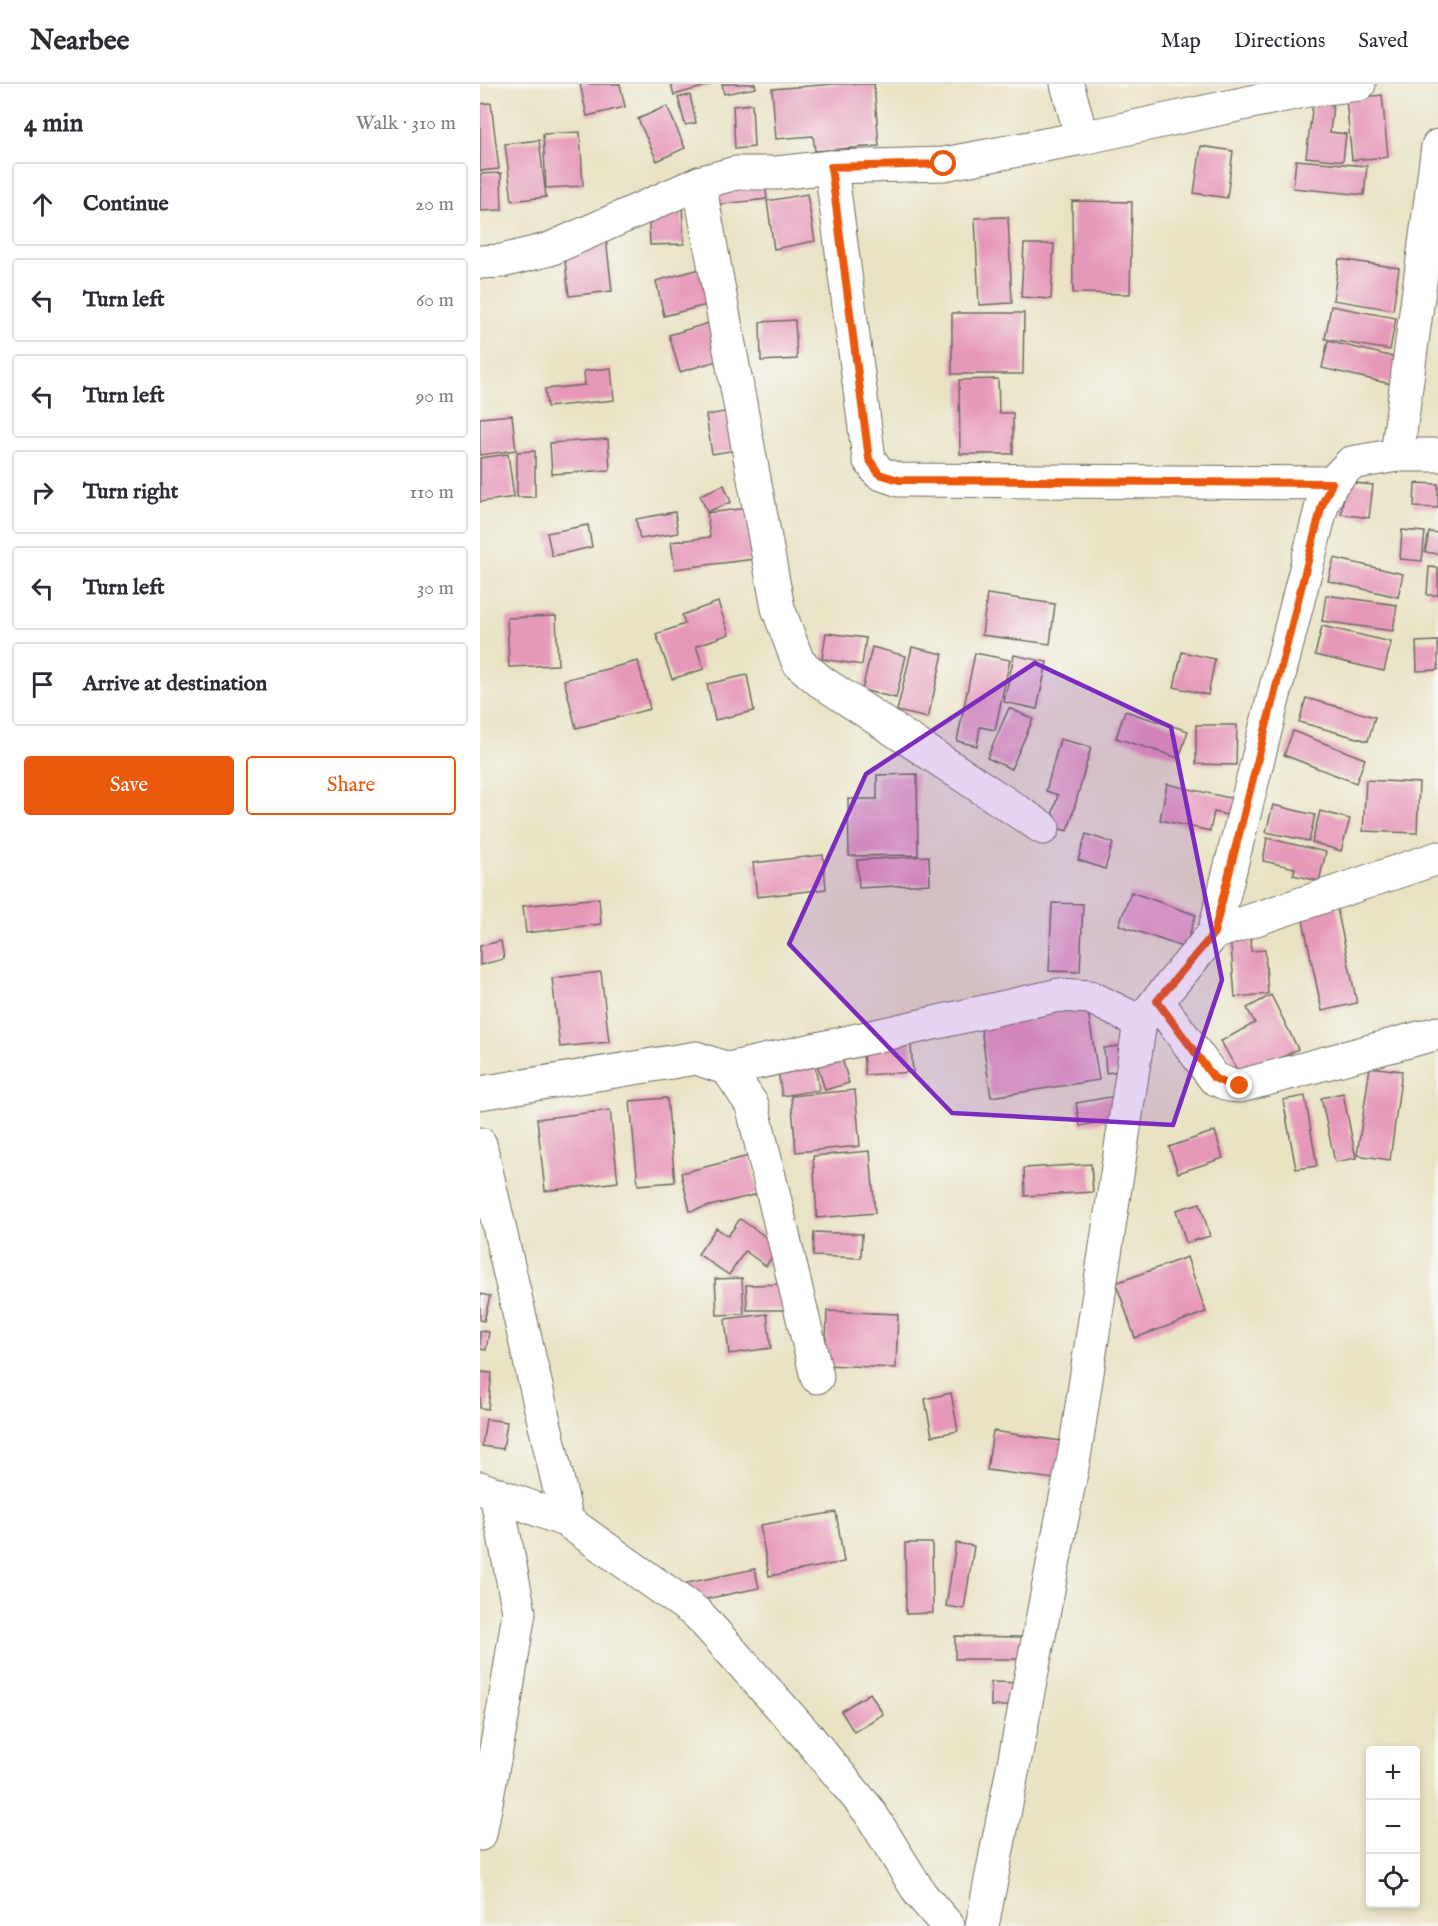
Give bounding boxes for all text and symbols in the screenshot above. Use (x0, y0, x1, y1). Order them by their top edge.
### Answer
text: Nearbee (30, 24, 129, 59)
text: Map (1161, 28, 1201, 55)
text: Directions (1234, 28, 1325, 55)
text: Saved (1358, 28, 1408, 55)
text: 4 min (24, 107, 83, 140)
text: Walk · 310 m (356, 111, 456, 136)
route start (930, 150, 956, 176)
icon: ahead (26, 188, 59, 221)
text: Continue (83, 190, 169, 218)
text: 20 m (415, 192, 454, 217)
icon: left (26, 284, 59, 317)
text: Turn left (83, 286, 165, 314)
text: 60 m (416, 288, 454, 313)
icon: left (26, 380, 59, 413)
text: Turn left (83, 382, 165, 410)
text: 90 m (416, 384, 454, 409)
icon: right (26, 476, 59, 509)
text: Turn right (83, 478, 178, 506)
text: 110 m (410, 480, 454, 505)
icon: left (26, 572, 59, 605)
text: Turn left (83, 574, 165, 602)
text: 30 m (417, 576, 454, 601)
icon: arrive (26, 668, 59, 701)
text: Arrive at destination (83, 670, 267, 698)
button: Save (24, 756, 234, 815)
button: Share (246, 756, 456, 815)
route end (1226, 1072, 1252, 1098)
map controls (1366, 1746, 1420, 1908)
button: + (1366, 1746, 1420, 1800)
button: − (1366, 1800, 1420, 1854)
button: locate (1366, 1854, 1420, 1908)

